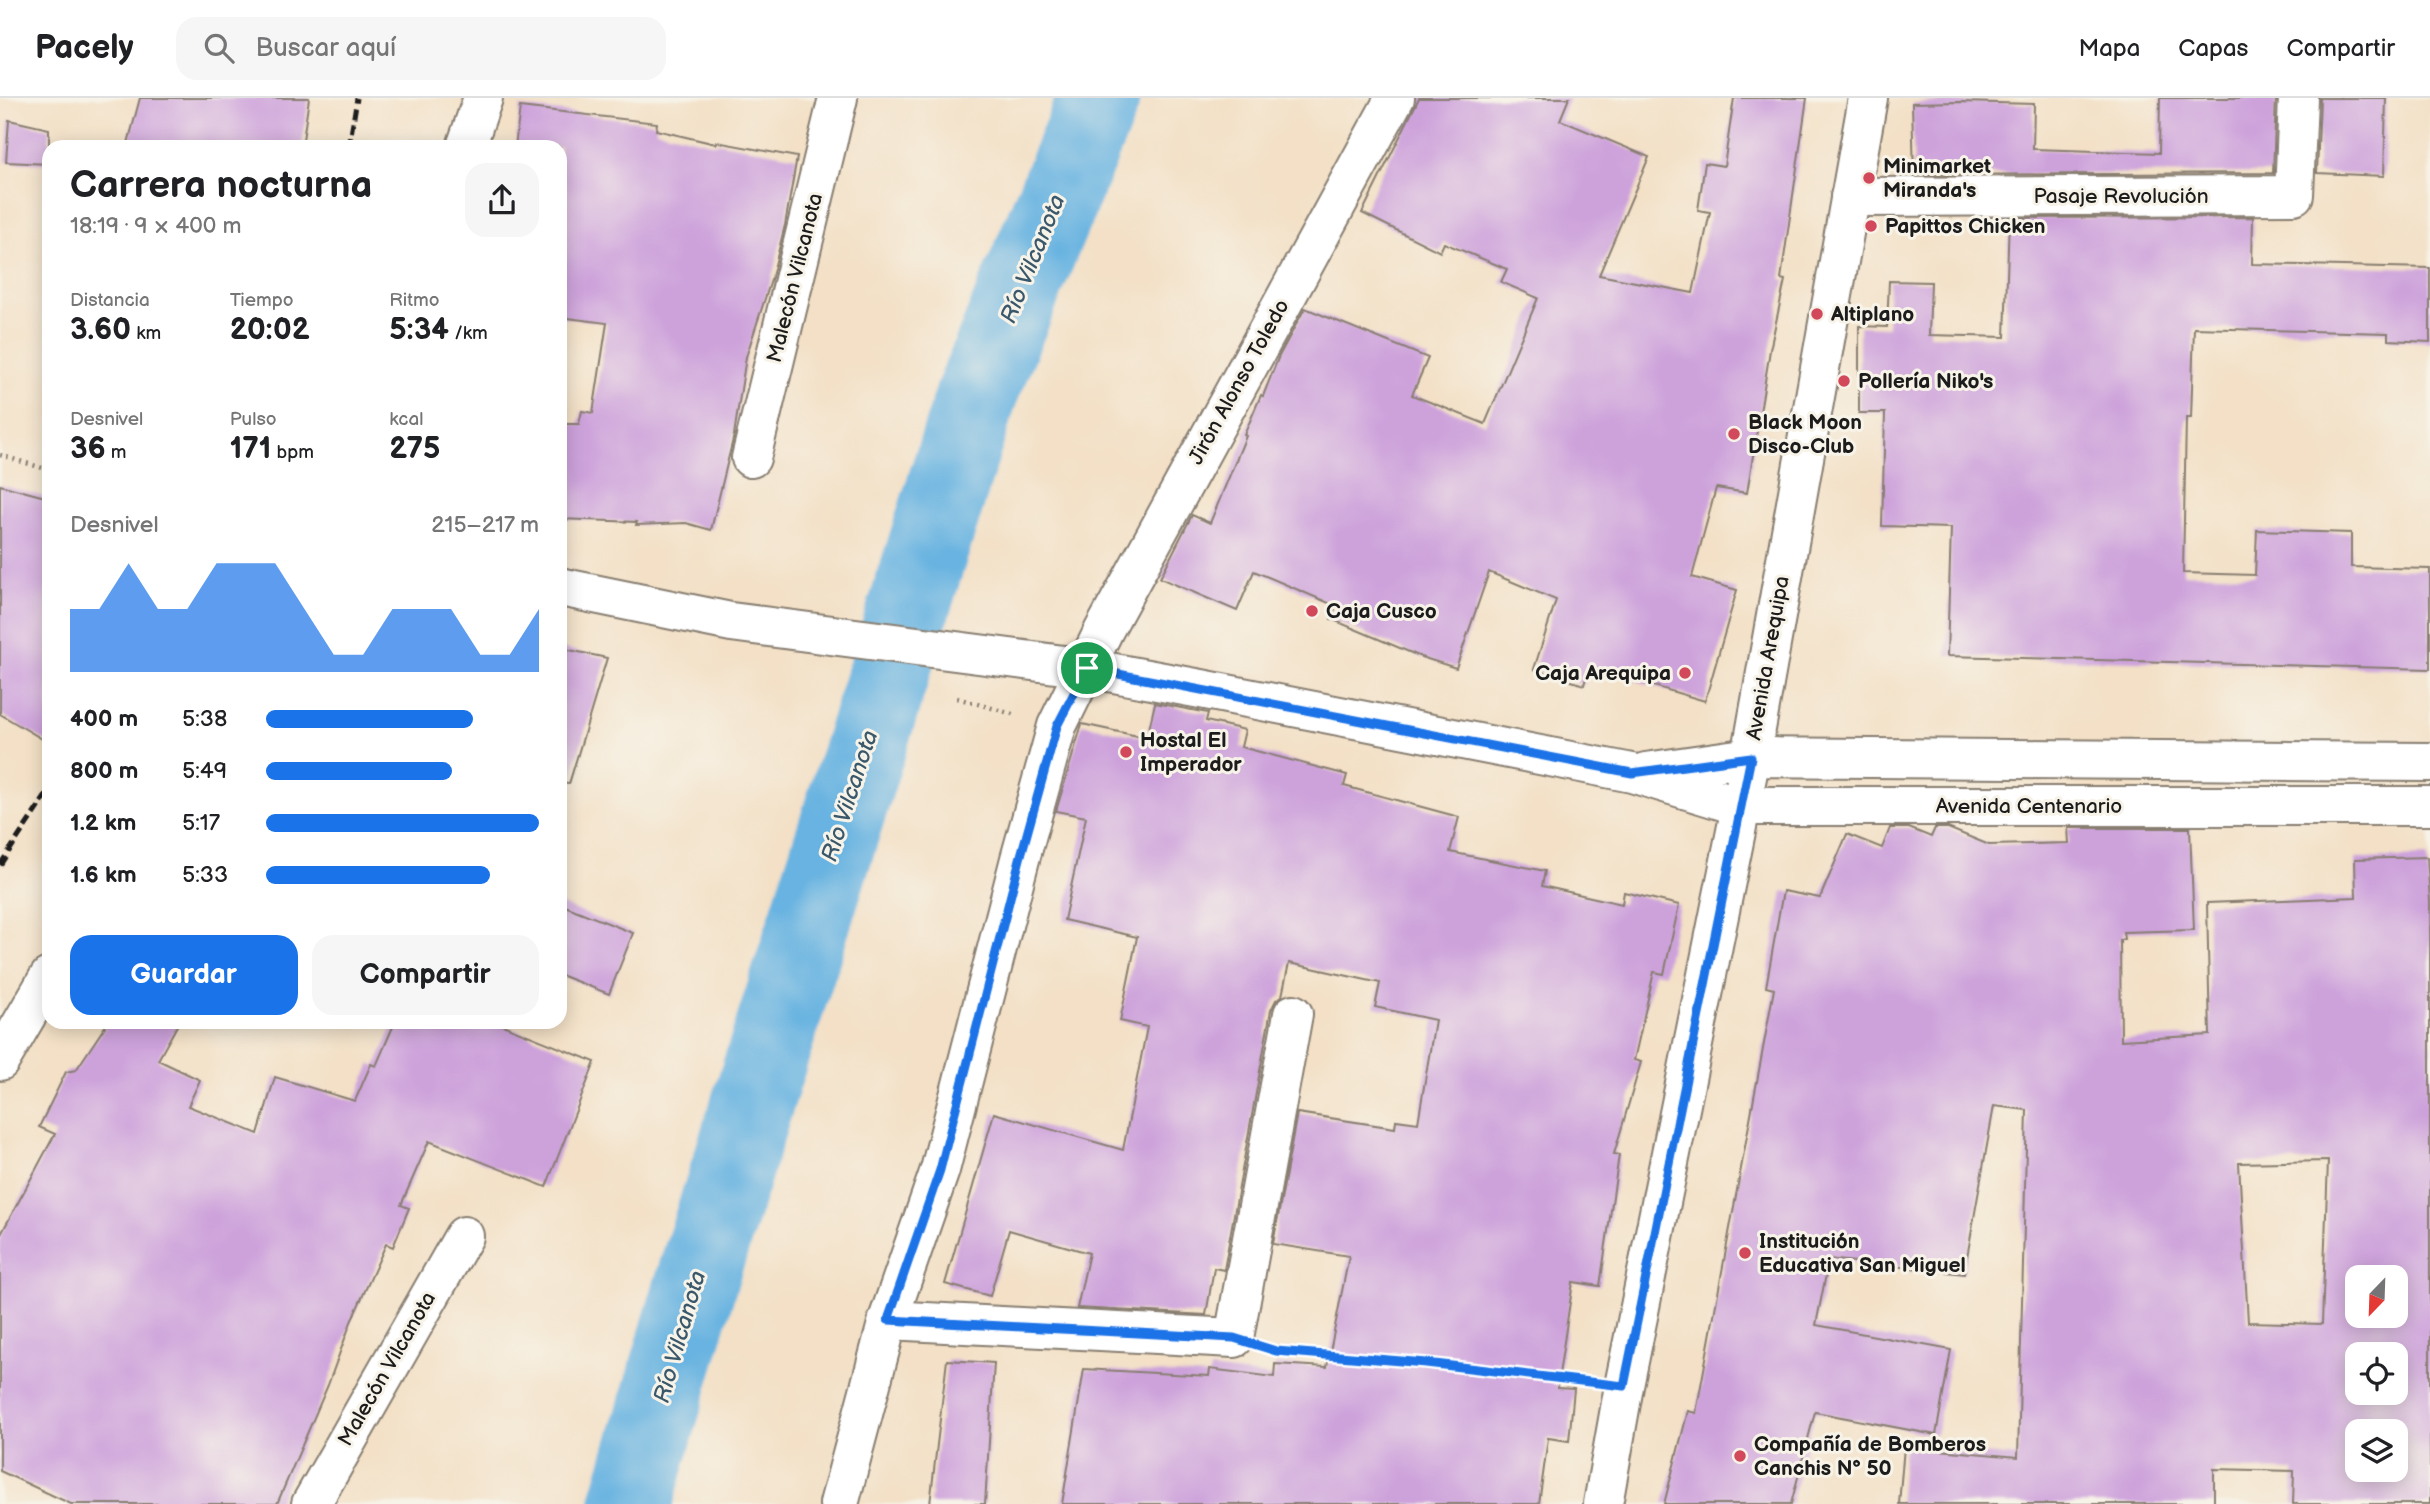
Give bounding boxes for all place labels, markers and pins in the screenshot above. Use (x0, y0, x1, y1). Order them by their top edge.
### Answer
place label: Minimarket Miranda's (1883, 154, 1991, 203)
marker: Minimarket Miranda's (1861, 170, 1877, 186)
place label: Papittos Chicken (1885, 214, 2046, 239)
marker: Papittos Chicken (1863, 218, 1879, 234)
place label: Altiplano (1830, 302, 1914, 327)
marker: Altiplano (1809, 306, 1825, 322)
place label: Pollería Niko's (1858, 369, 1993, 394)
marker: Pollería Niko's (1836, 373, 1852, 389)
place label: Black Moon Disco-Club (1748, 410, 1862, 459)
marker: Black Moon Disco-Club (1726, 426, 1742, 442)
place label: Caja Cusco (1326, 599, 1437, 624)
marker: Caja Cusco (1304, 603, 1320, 619)
pin (1057, 638, 1117, 698)
place label: Caja Arequipa (1535, 661, 1671, 686)
marker: Caja Arequipa (1677, 665, 1693, 681)
place label: Hostal El Imperador (1140, 728, 1242, 777)
marker: Hostal El Imperador (1118, 744, 1134, 760)
place label: Institución Educativa San Miguel (1759, 1229, 1966, 1278)
marker: Institución Educativa San Miguel (1737, 1245, 1753, 1261)
place label: Compañía de Bomberos Canchis Nº 50 (1754, 1432, 1986, 1481)
marker: Compañía de Bomberos Canchis Nº 50 (1732, 1448, 1748, 1464)

